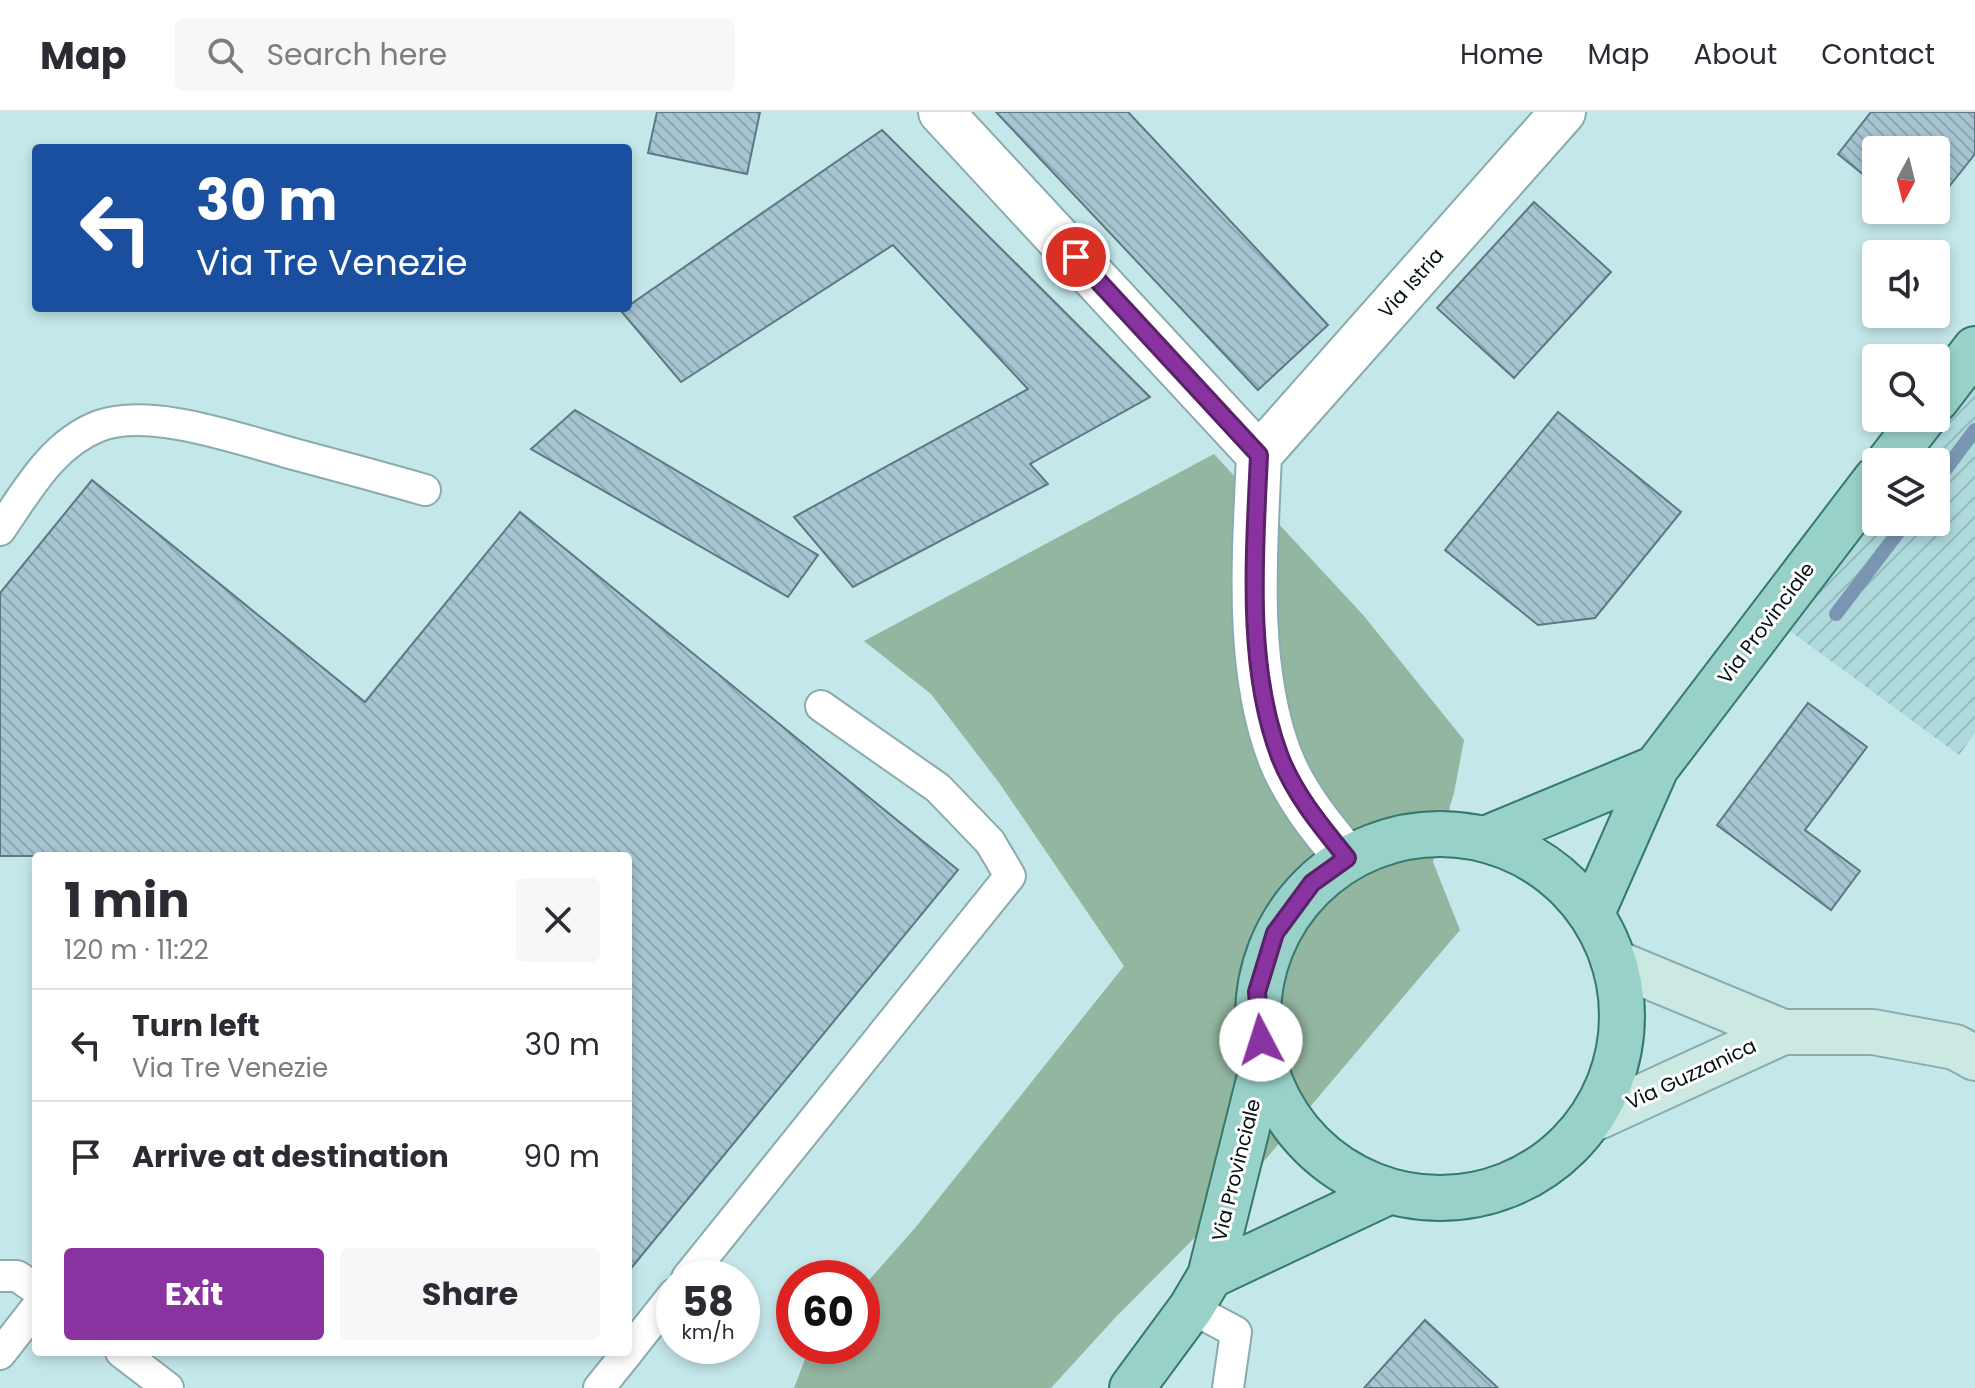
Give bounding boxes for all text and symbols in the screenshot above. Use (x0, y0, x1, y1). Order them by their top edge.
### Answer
search box (175, 19, 735, 91)
text: Map (40, 29, 127, 82)
icon: search (203, 33, 247, 77)
text: Search here (267, 33, 447, 76)
text: Home (1460, 35, 1543, 74)
text: Map (1587, 35, 1649, 74)
text: About (1693, 35, 1777, 74)
text: Contact (1821, 35, 1935, 74)
north arrow (1862, 136, 1950, 224)
map controls (1862, 136, 1950, 536)
text: 30 m (196, 161, 338, 240)
icon: left (64, 176, 168, 280)
pin (1042, 223, 1110, 291)
icon: arrive (1054, 235, 1098, 279)
text: Via Tre Venezie (196, 237, 468, 288)
button: sound (1862, 240, 1950, 328)
street label: Via Istria (1372, 242, 1450, 324)
button: search (1862, 344, 1950, 432)
button: layers (1862, 448, 1950, 536)
street label: Via Provinciale (1711, 556, 1821, 690)
text: 1 min (64, 867, 190, 934)
button: close (516, 878, 600, 962)
text: 120 m · 11:22 (64, 932, 209, 968)
position arrow (1219, 998, 1303, 1082)
text: Turn left (132, 1004, 260, 1047)
icon: left (64, 1023, 108, 1067)
text: 30 m (525, 1023, 600, 1066)
street label: Via Guzzanica (1621, 1032, 1761, 1116)
text: Via Tre Venezie (132, 1050, 328, 1086)
street label: Via Provinciale (1205, 1096, 1267, 1244)
icon: arrive (64, 1135, 108, 1179)
text: Arrive at destination (132, 1135, 449, 1178)
text: 90 m (523, 1135, 600, 1178)
button: Exit (64, 1248, 324, 1340)
button: Share (340, 1248, 600, 1340)
speed limit sign: 60 (776, 1260, 880, 1364)
text: 58 (682, 1274, 734, 1330)
text: km/h (681, 1318, 735, 1346)

